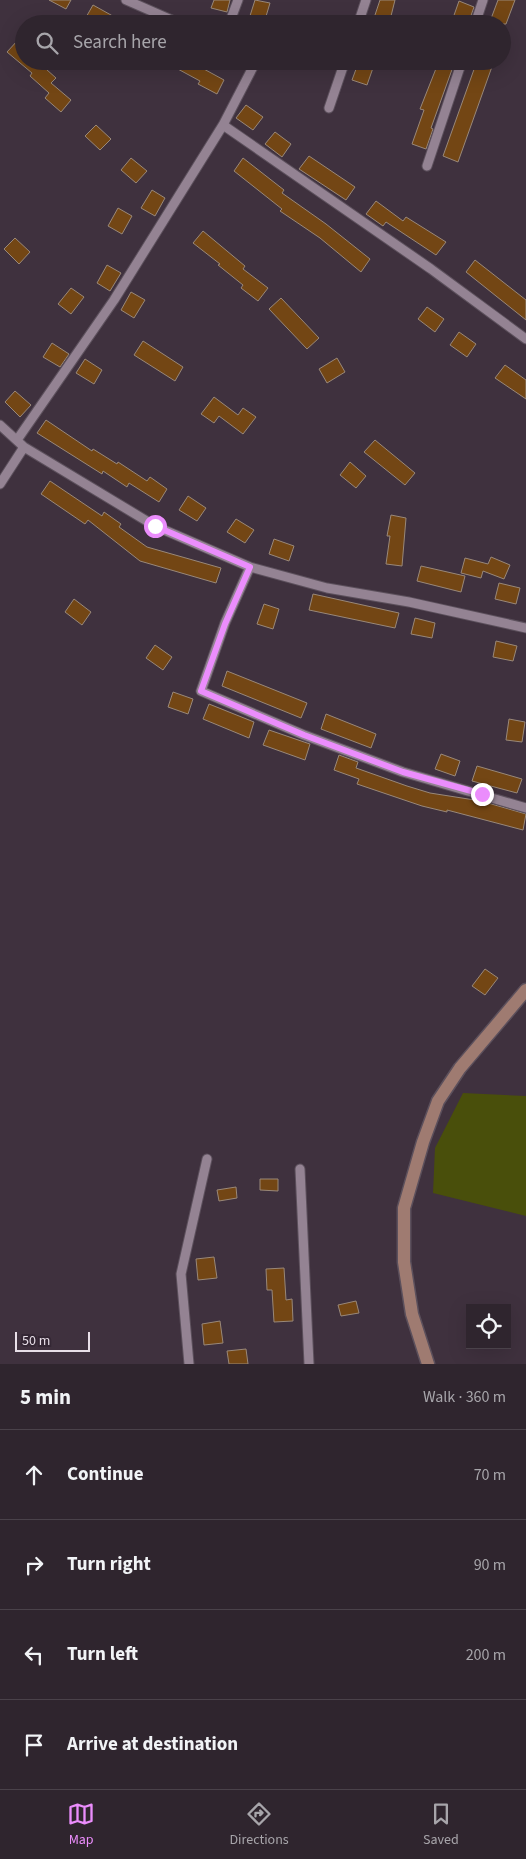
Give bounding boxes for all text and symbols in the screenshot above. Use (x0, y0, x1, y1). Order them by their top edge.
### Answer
search box (15, 15, 511, 70)
icon: search (33, 29, 61, 57)
text: Search here (73, 29, 167, 56)
route start (144, 515, 167, 538)
route end (471, 783, 494, 806)
map controls (466, 1304, 511, 1349)
button: locate (466, 1304, 511, 1349)
scale bar (15, 1329, 90, 1352)
text: 50 m (22, 1331, 50, 1351)
text: 5 min (20, 1382, 71, 1412)
text: Walk · 360 m (423, 1386, 506, 1408)
icon: ahead (20, 1461, 48, 1489)
text: Continue (67, 1461, 144, 1488)
text: 70 m (474, 1464, 506, 1486)
icon: right (20, 1551, 48, 1579)
text: Turn right (67, 1551, 151, 1578)
text: 90 m (474, 1554, 506, 1576)
icon: left (20, 1641, 48, 1669)
text: Turn left (67, 1641, 138, 1668)
text: 200 m (466, 1644, 506, 1666)
icon: arrive (20, 1731, 48, 1759)
text: Arrive at destination (67, 1731, 238, 1758)
tab: Map (67, 1800, 95, 1850)
tab: Directions (229, 1800, 289, 1850)
tab: Saved (423, 1800, 459, 1850)

